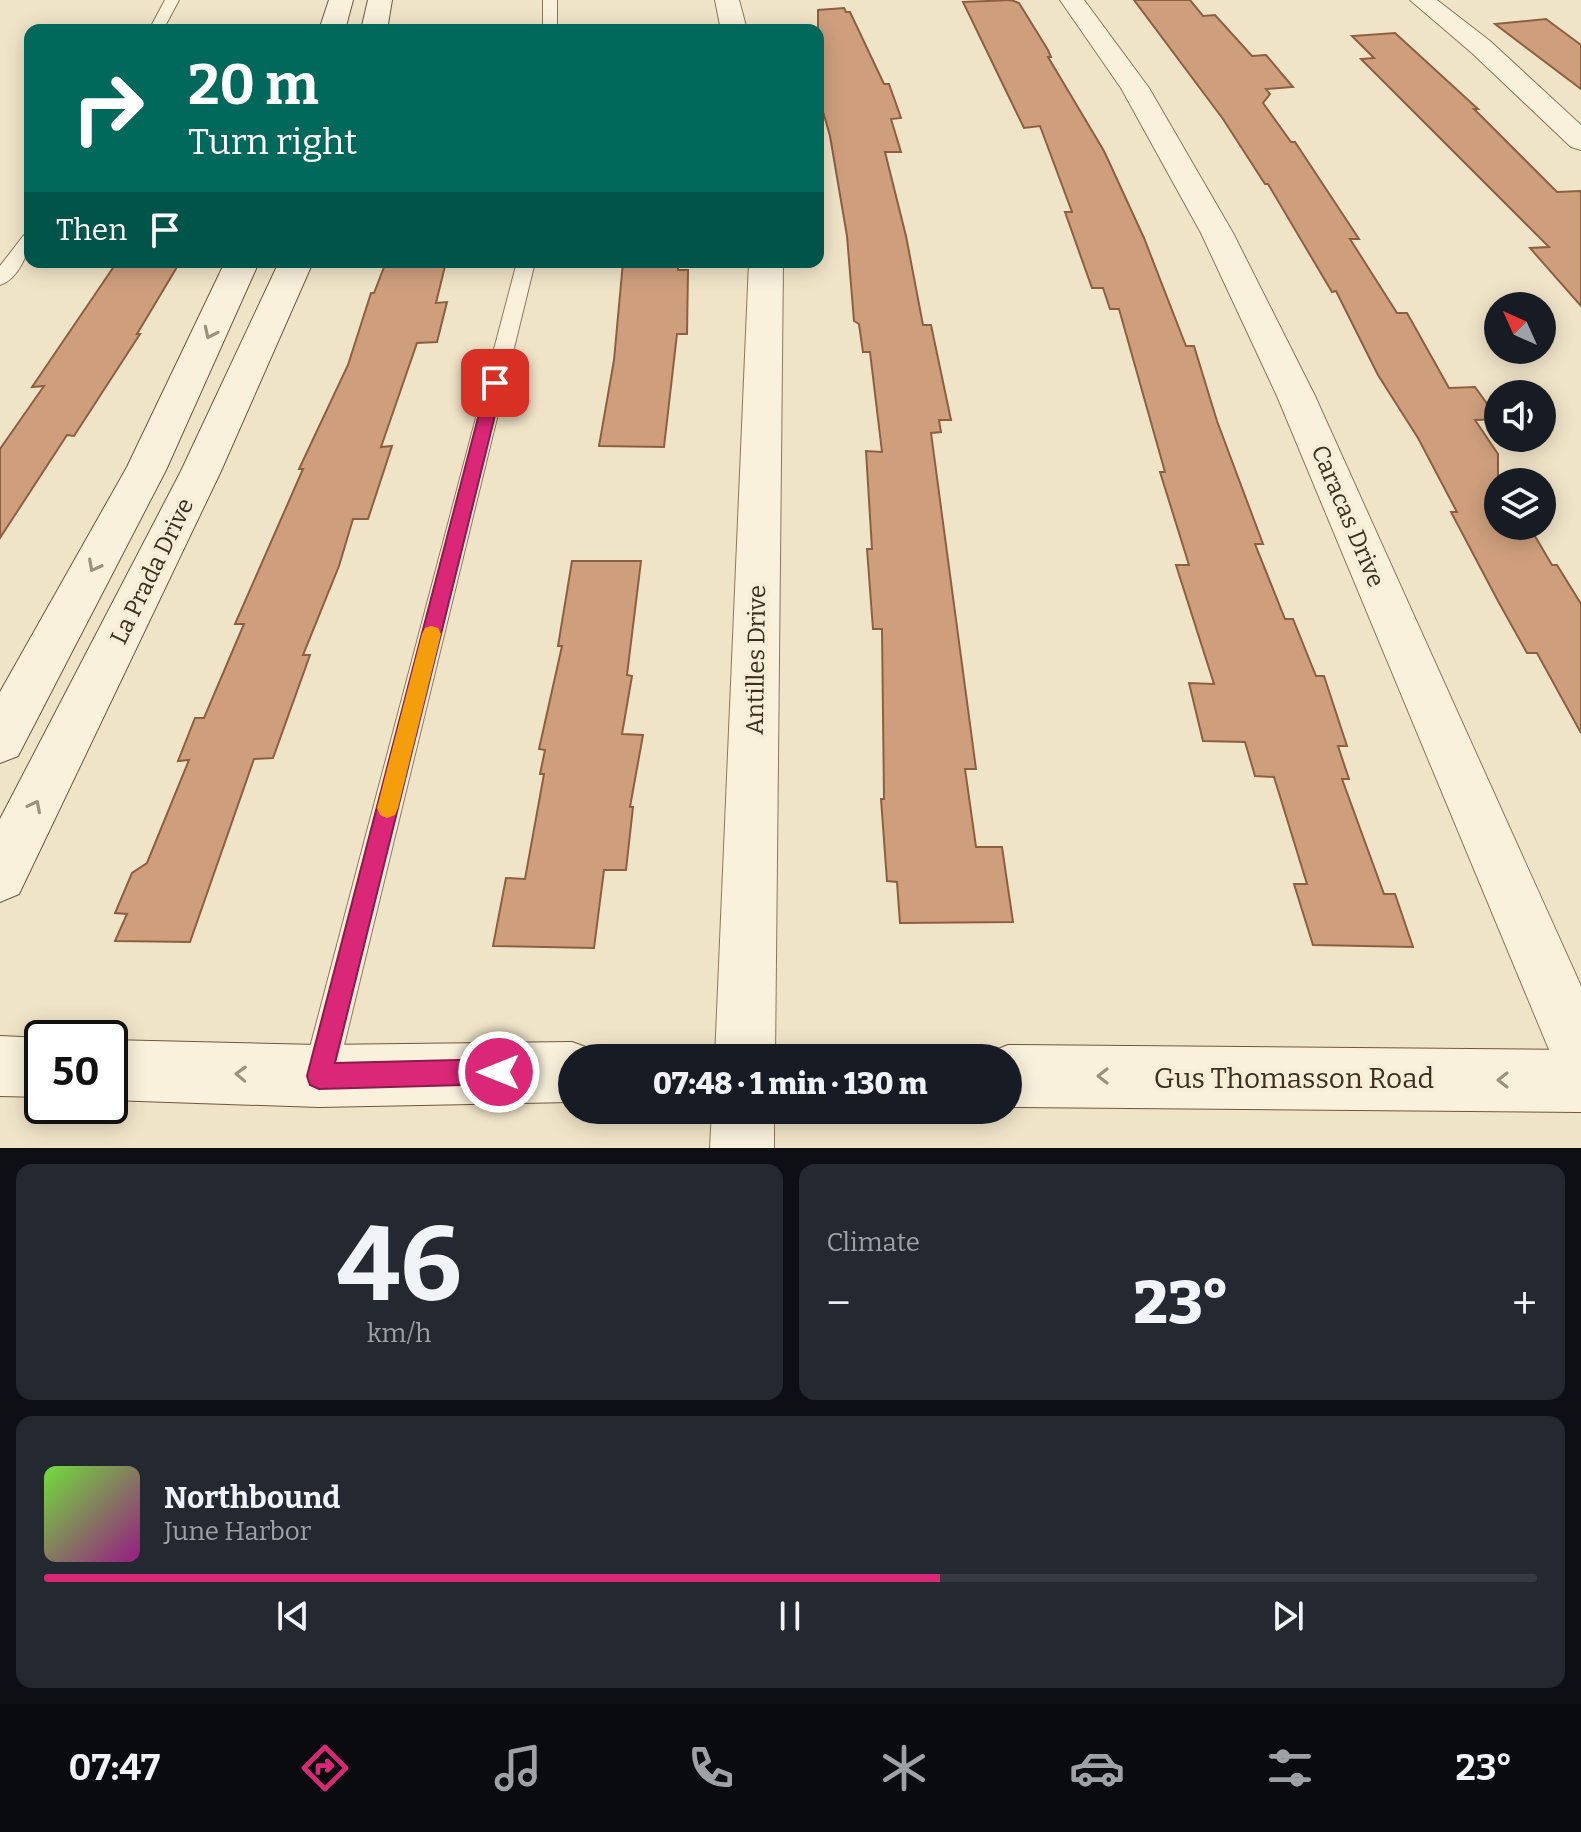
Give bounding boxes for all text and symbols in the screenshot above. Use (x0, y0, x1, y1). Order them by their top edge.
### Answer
text: 20 m (188, 52, 319, 119)
icon: right (56, 56, 160, 160)
text: Turn right (188, 120, 357, 164)
icon: arrive (143, 208, 187, 252)
text: Then (56, 212, 127, 248)
north arrow (1484, 292, 1556, 364)
map controls (1484, 292, 1556, 540)
one-way arrow (204, 324, 220, 339)
pin (461, 349, 529, 417)
icon: arrive (473, 361, 517, 405)
button: sound (1484, 380, 1556, 452)
street label: Caracas Drive (1306, 441, 1390, 591)
button: layers (1484, 468, 1556, 540)
street label: La Prada Drive (105, 493, 199, 649)
one-way arrow (89, 557, 104, 572)
street label: Antilles Drive (741, 585, 771, 735)
one-way arrow (25, 799, 41, 814)
speed limit sign: 50 (24, 1020, 128, 1124)
position arrow (457, 1030, 541, 1114)
street label: Gus Thomasson Road (1154, 1062, 1434, 1095)
one-way arrow (234, 1065, 247, 1082)
text: 07:48 · 1 min · 130 m (653, 1066, 927, 1102)
one-way arrow (1096, 1067, 1109, 1085)
one-way arrow (1496, 1071, 1509, 1089)
text: 46 (337, 1203, 462, 1328)
text: Climate (827, 1227, 920, 1258)
text: 23° (1134, 1267, 1229, 1339)
text: − (827, 1277, 851, 1330)
text: + (1512, 1277, 1537, 1330)
text: km/h (367, 1318, 431, 1349)
text: Northbound (164, 1480, 340, 1516)
text: June Harbor (164, 1516, 311, 1547)
icon: previous (271, 1594, 315, 1638)
icon: pause (768, 1594, 812, 1638)
icon: next (1266, 1594, 1310, 1638)
icon: directions (297, 1740, 353, 1796)
icon: music (490, 1740, 546, 1796)
icon: phone (683, 1740, 739, 1796)
icon: climate (876, 1740, 932, 1796)
icon: car (1069, 1740, 1125, 1796)
icon: filters (1262, 1740, 1318, 1796)
text: 07:47 (69, 1746, 160, 1790)
text: 23° (1455, 1746, 1512, 1790)

